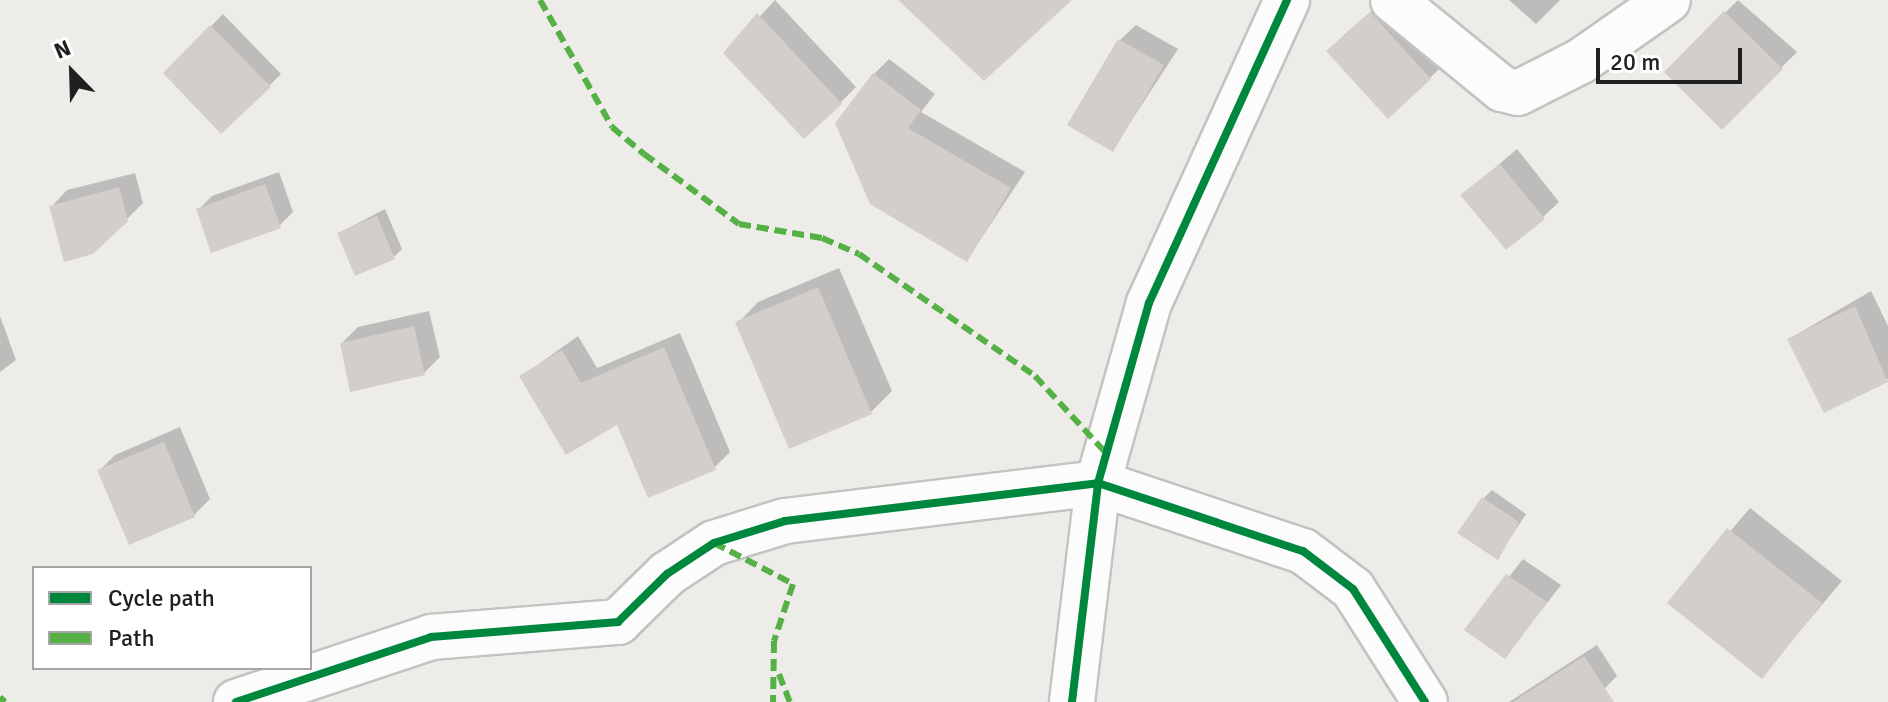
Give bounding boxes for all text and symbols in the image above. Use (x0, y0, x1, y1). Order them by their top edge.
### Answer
north arrow (32, 32, 112, 112)
scale bar (1600, 32, 1746, 82)
text: N (50, 34, 75, 65)
text: 20 m (1610, 47, 1660, 77)
legend (32, 566, 312, 670)
text: Cycle path (108, 583, 215, 613)
text: Path (108, 623, 154, 653)

